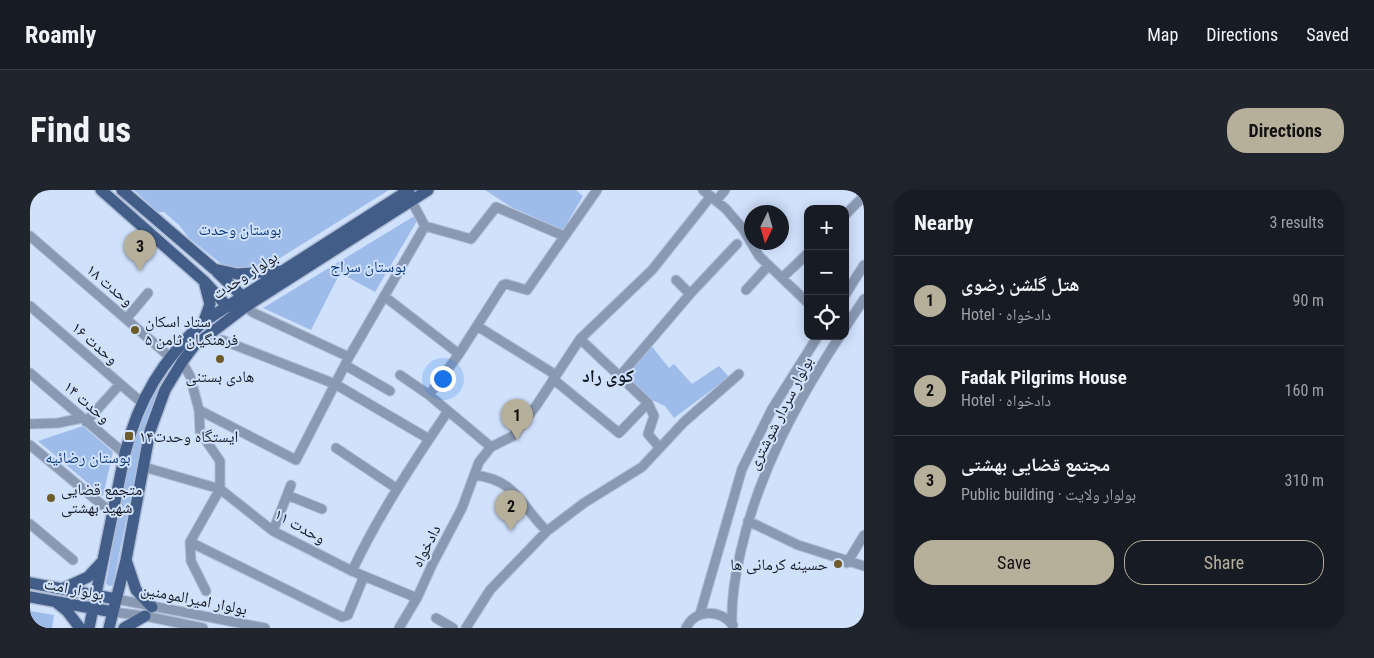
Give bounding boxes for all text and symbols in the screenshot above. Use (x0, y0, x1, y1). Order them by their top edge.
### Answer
text: Roamly (25, 21, 96, 49)
text: Map (1147, 24, 1178, 45)
text: Directions (1206, 24, 1278, 45)
text: Saved (1306, 24, 1349, 45)
button: Directions (1227, 108, 1344, 153)
text: Find us (30, 110, 131, 151)
north arrow (744, 205, 789, 250)
map controls (804, 205, 849, 340)
button: + (804, 205, 849, 250)
text: Nearby (914, 211, 973, 235)
text: 3 results (1269, 213, 1324, 232)
park label: بوستان وحدت (199, 220, 281, 240)
pin: 3 (124, 230, 156, 271)
street label: بولوار وحدت (209, 247, 281, 303)
button: − (804, 250, 849, 295)
park label: بوستان سراج (330, 257, 406, 277)
street label: وحدت ۱۸ (83, 260, 137, 310)
text: هتل گلشن رضوی (961, 273, 1079, 296)
text: 1 (926, 291, 934, 310)
text: 90 m (1292, 291, 1324, 310)
button: locate (804, 295, 849, 340)
text: Hotel · دادخواه (961, 305, 1051, 324)
place label: ستاد اسکان فرهنگیان ثامن ۵ (145, 312, 238, 350)
street label: وحدت ۱۶ (68, 318, 122, 368)
marker: ستاد اسکان فرهنگیان ثامن ۵ (129, 324, 141, 336)
marker: هادی بستنی (214, 353, 226, 365)
street label: بولوار سردار شوشتری (743, 353, 818, 473)
district label: کوی راد (582, 365, 634, 387)
your location (430, 366, 456, 392)
text: Fadak Pilgrims House (961, 366, 1127, 389)
place label: هادی بستنی (186, 367, 254, 387)
street label: وحدت ۱۴ (60, 377, 114, 427)
text: 2 (926, 381, 934, 400)
text: 160 m (1285, 381, 1324, 400)
text: Hotel · دادخواه (961, 391, 1051, 410)
pin: 1 (501, 399, 533, 440)
place label: ایستگاه وحدت۱۴ (139, 427, 238, 446)
marker: ایستگاه وحدت۱۴ (123, 430, 135, 442)
park label: بوستان رضائیه (45, 448, 131, 468)
text: مجتمع قضایی بهشتی (961, 453, 1110, 476)
text: 3 (926, 471, 934, 490)
text: 310 m (1285, 471, 1324, 490)
place label: متجمع قضایی شهید بهشتی (61, 480, 142, 518)
text: Public building · بولوار ولایت (961, 485, 1136, 504)
pin: 2 (495, 490, 527, 531)
marker: متجمع قضایی شهید بهشتی (45, 492, 57, 504)
street label: وحدت ۱۱ (271, 504, 329, 548)
street label: دادخواه (407, 522, 445, 570)
button: Save (914, 540, 1114, 585)
button: Share (1124, 540, 1324, 585)
place label: حسینه کرمانی ها (730, 555, 828, 575)
marker: حسینه کرمانی ها (832, 558, 844, 570)
street label: بولوار امت (42, 574, 106, 604)
street label: بولوار امیرالمومنین (139, 579, 249, 620)

